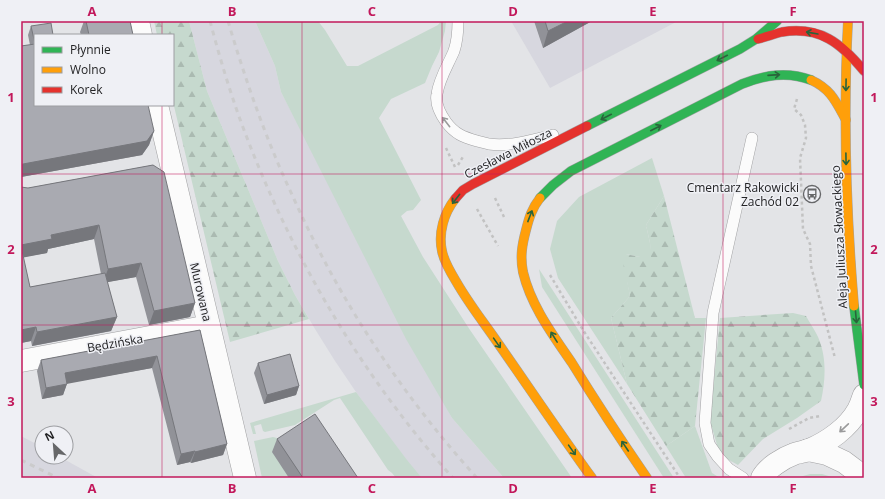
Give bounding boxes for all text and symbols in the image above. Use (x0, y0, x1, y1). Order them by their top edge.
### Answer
text: A (88, 2, 97, 20)
text: B (228, 2, 237, 20)
text: C (368, 2, 376, 20)
text: D (508, 2, 518, 20)
text: E (649, 2, 657, 20)
text: F (789, 2, 797, 20)
one-way arrow (806, 29, 819, 37)
legend (34, 34, 174, 106)
text: Płynnie (70, 41, 111, 58)
one-way arrow (716, 55, 728, 62)
text: Wolno (70, 61, 106, 78)
one-way arrow (767, 71, 780, 79)
one-way arrow (842, 78, 850, 91)
text: Korek (70, 81, 103, 98)
text: 1 (7, 88, 15, 106)
text: 1 (870, 88, 878, 106)
one-way arrow (600, 113, 612, 121)
one-way arrow (442, 117, 451, 128)
street label: Czesława Miłosza (461, 124, 555, 182)
one-way arrow (649, 124, 661, 131)
one-way arrow (843, 152, 850, 165)
street label: Aleja Juliusza Słowackiego (827, 165, 851, 309)
place label: Cmentarz Rakowicki Zachód 02 (687, 179, 799, 210)
bus stop icon: Cmentarz Rakowicki Zachód 02 (802, 184, 822, 204)
one-way arrow (452, 193, 460, 204)
one-way arrow (527, 210, 535, 222)
text: 2 (7, 240, 15, 258)
text: 2 (870, 240, 878, 258)
street label: Murowana (186, 261, 216, 323)
one-way arrow (852, 310, 859, 323)
street label: Będzińska (86, 330, 144, 356)
one-way arrow (550, 332, 558, 343)
one-way arrow (493, 338, 501, 349)
text: 3 (7, 392, 15, 410)
text: 3 (870, 392, 878, 410)
one-way arrow (839, 423, 849, 433)
north arrow (34, 425, 74, 465)
text: N (42, 427, 57, 444)
one-way arrow (621, 441, 629, 452)
one-way arrow (568, 444, 576, 455)
text: A (88, 479, 97, 497)
text: B (228, 479, 237, 497)
text: C (368, 479, 376, 497)
text: D (508, 479, 518, 497)
text: E (649, 479, 657, 497)
text: F (789, 479, 797, 497)

